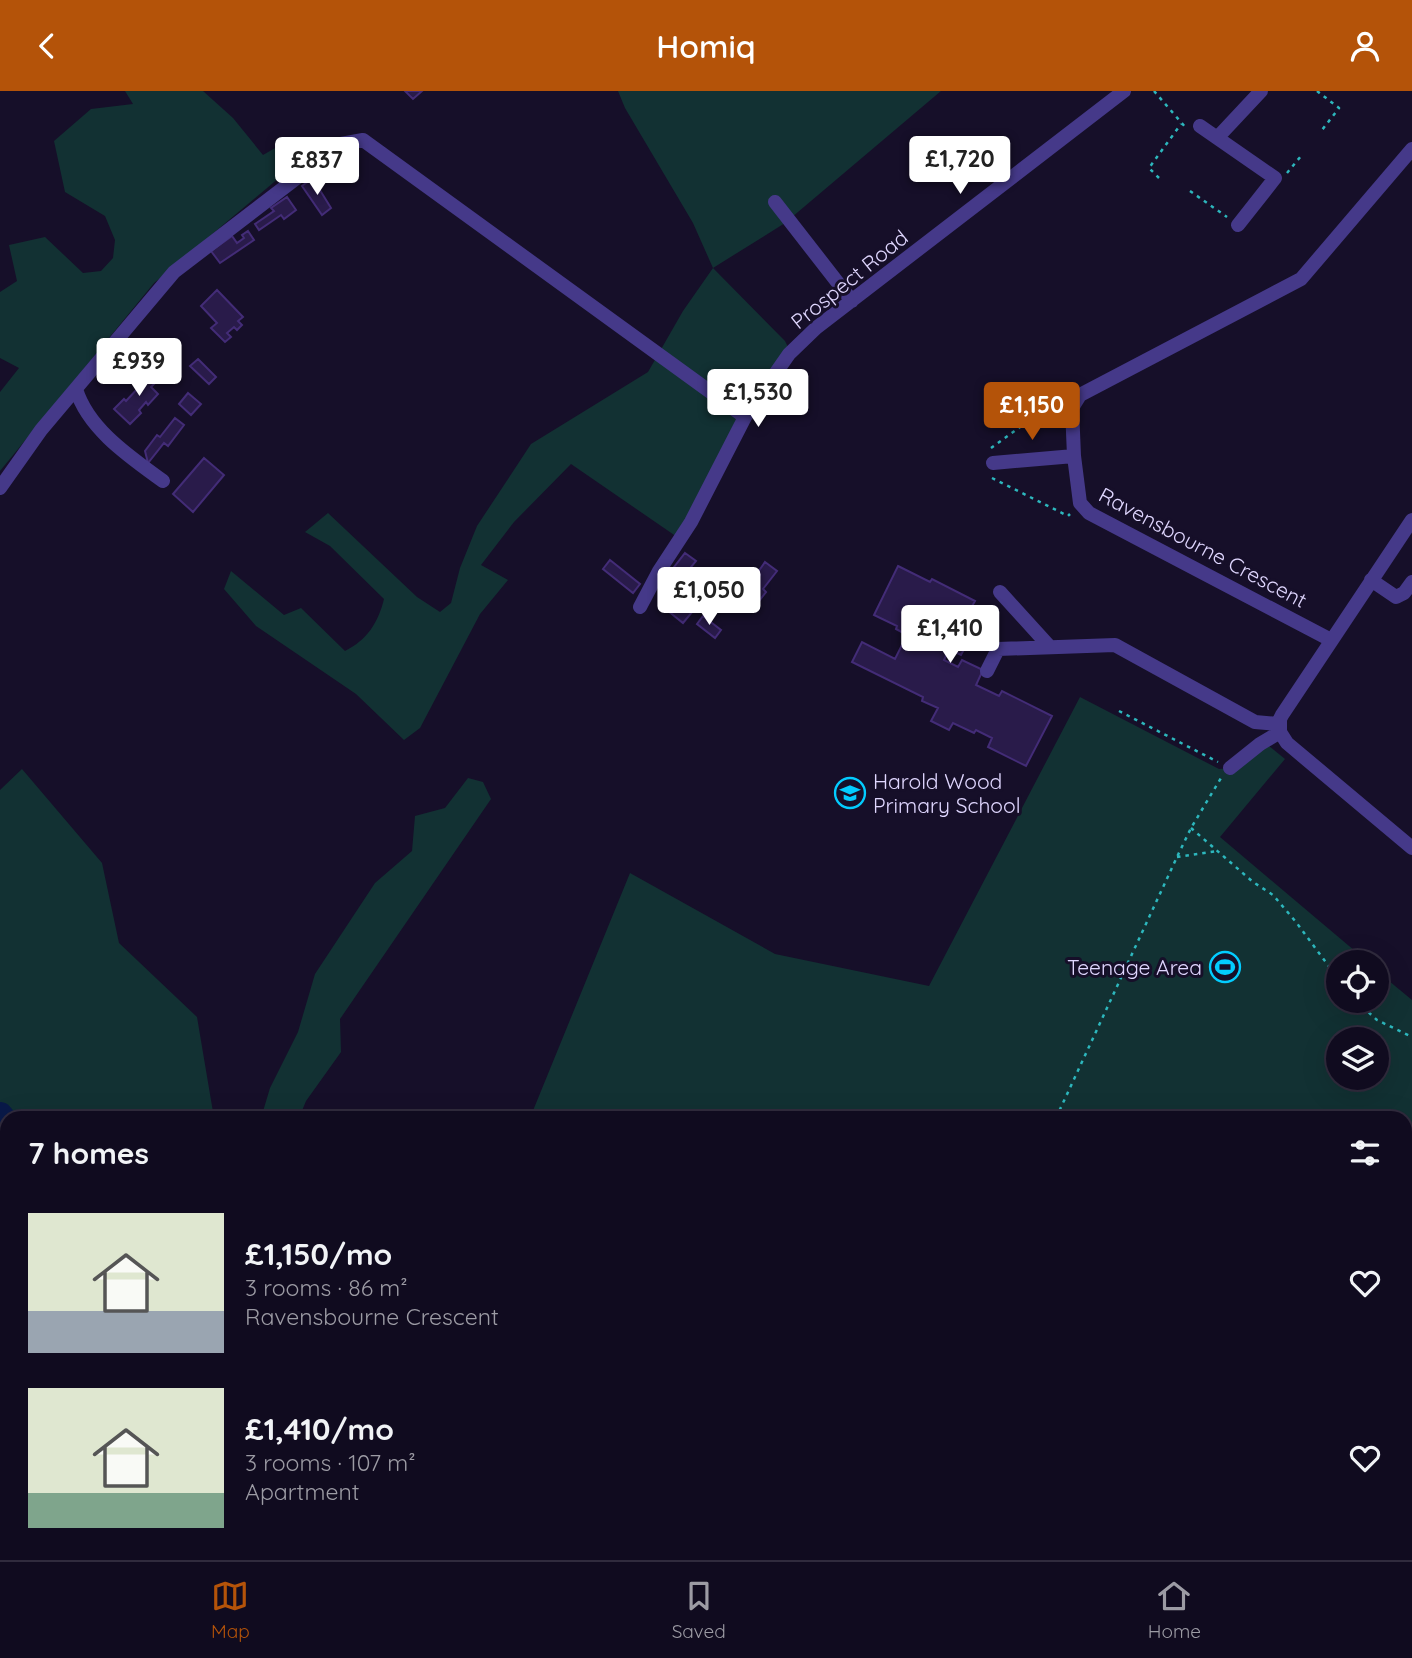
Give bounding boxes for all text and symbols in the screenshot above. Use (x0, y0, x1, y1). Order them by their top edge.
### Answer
text: Homiq (656, 26, 756, 66)
icon: back (28, 27, 66, 65)
icon: person (1346, 27, 1384, 65)
pin: £837 (276, 137, 358, 197)
pin: £1,720 (903, 137, 1017, 196)
text: £1,720 (925, 144, 995, 173)
text: £837 (291, 145, 343, 174)
street label: Prospect Road (785, 224, 913, 334)
pin: £939 (98, 338, 180, 398)
text: £939 (113, 346, 165, 375)
pin: £1,530 (701, 369, 815, 429)
text: £1,530 (723, 377, 793, 406)
pin: £1,150 (975, 383, 1089, 442)
text: £1,150 (1000, 390, 1064, 419)
street label: Ravensbourne Crescent (1095, 481, 1311, 613)
pin: £1,050 (652, 567, 766, 627)
text: £1,050 (673, 575, 745, 604)
pin: £1,410 (893, 605, 1007, 665)
text: £1,410 (917, 613, 983, 642)
place label: Harold Wood Primary School (873, 768, 1021, 818)
school or university icon: Harold Wood Primary School (833, 776, 867, 810)
sports icon: Teenage Area (1208, 950, 1242, 984)
map controls (1326, 950, 1389, 1090)
button: locate (1326, 950, 1389, 1013)
place label: Teenage Area (1067, 954, 1202, 980)
button: layers (1326, 1027, 1389, 1090)
text: 7 homes (28, 1134, 149, 1172)
icon: filters (1346, 1134, 1384, 1172)
text: £1,150/mo (245, 1235, 392, 1273)
icon: home (84, 1241, 168, 1325)
icon: heart (1346, 1264, 1384, 1302)
text: 3 rooms · 86 m² (245, 1273, 408, 1302)
text: Ravensbourne Crescent (245, 1302, 499, 1331)
text: £1,410/mo (245, 1410, 394, 1448)
icon: home (84, 1416, 168, 1500)
icon: heart (1346, 1439, 1384, 1477)
text: 3 rooms · 107 m² (245, 1448, 416, 1477)
text: Apartment (245, 1477, 359, 1506)
tab: Map (211, 1577, 250, 1643)
tab: Saved (672, 1577, 726, 1643)
tab: Home (1148, 1577, 1201, 1643)

